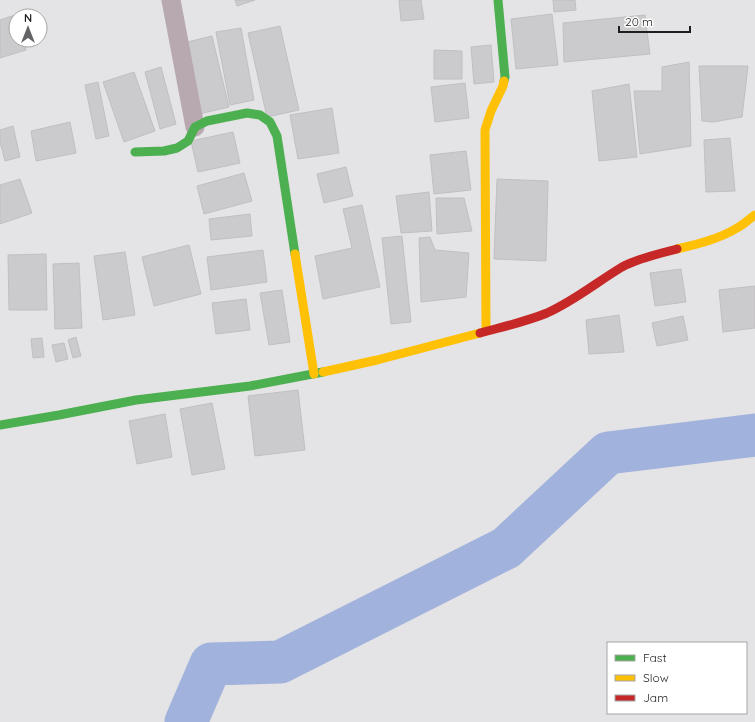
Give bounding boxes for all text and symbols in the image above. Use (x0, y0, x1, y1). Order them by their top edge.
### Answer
north arrow (8, 8, 48, 48)
scale bar (619, 8, 690, 34)
text: N (24, 11, 32, 25)
text: 20 m (625, 14, 653, 29)
legend (607, 642, 747, 714)
text: Fast (643, 650, 667, 665)
text: Slow (643, 670, 669, 685)
text: Jam (643, 690, 668, 705)

